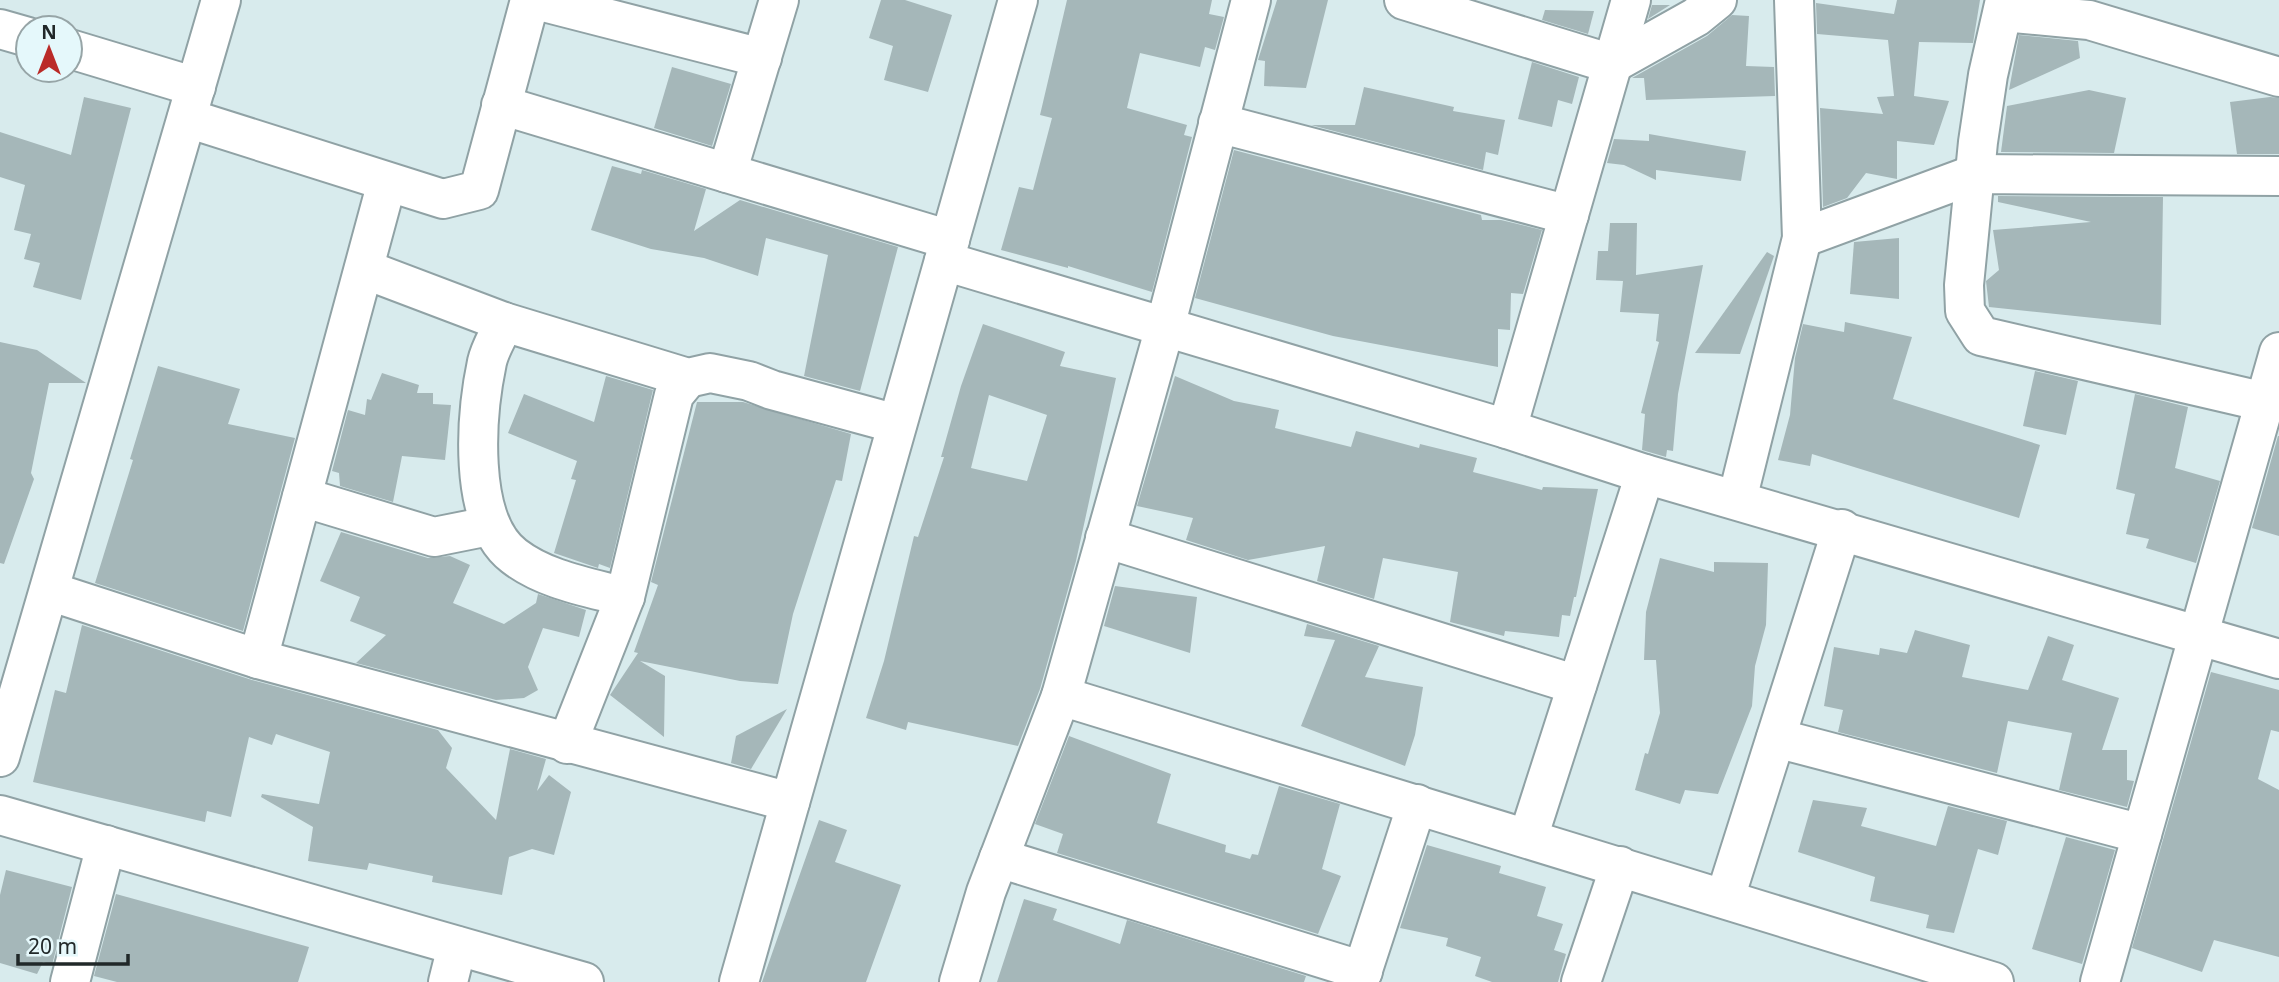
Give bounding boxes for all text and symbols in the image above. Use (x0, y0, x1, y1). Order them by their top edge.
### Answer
north arrow (14, 14, 84, 84)
text: N (41, 19, 57, 45)
scale bar (18, 922, 128, 966)
text: 20 m (28, 932, 77, 960)

